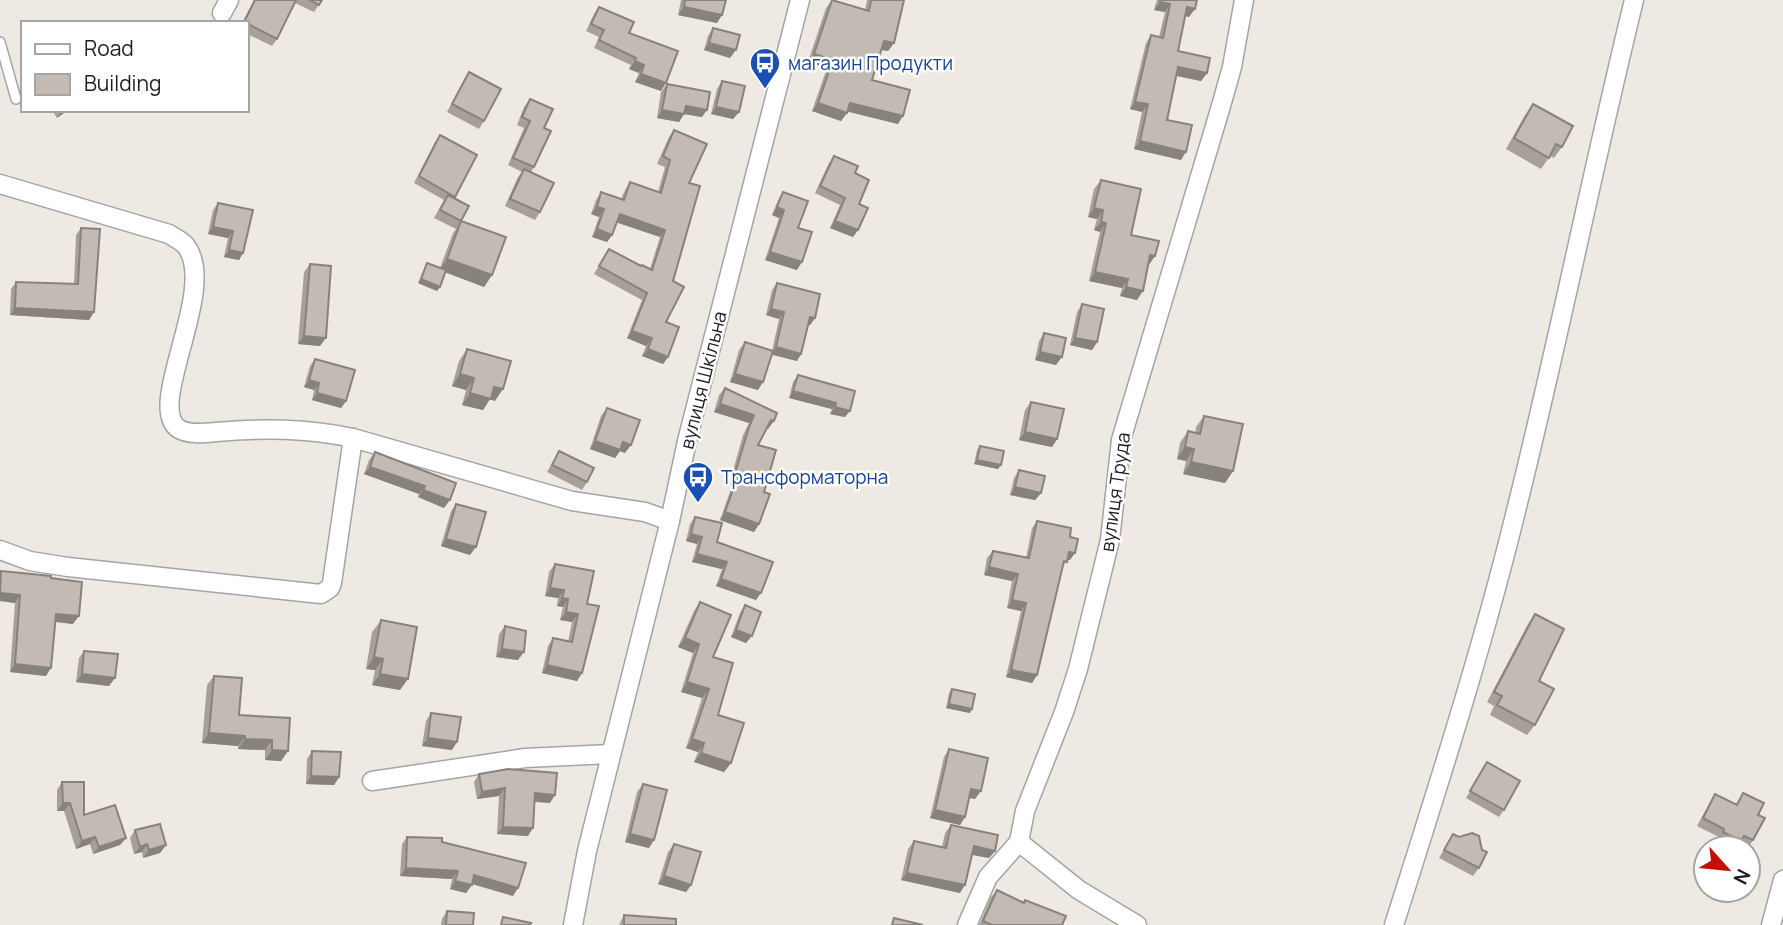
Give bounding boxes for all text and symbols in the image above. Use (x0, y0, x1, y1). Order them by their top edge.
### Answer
legend (21, 21, 248, 112)
text: Road (84, 34, 134, 62)
bus stop icon: магазин Продукти (748, 46, 782, 90)
place label: магазин Продукти (788, 50, 953, 76)
text: Building (84, 69, 161, 97)
street label: вулиця Шкільна (673, 308, 733, 452)
street label: вулиця Труда (1094, 431, 1136, 553)
bus stop icon: Трансформаторна (681, 460, 715, 504)
place label: Трансформаторна (721, 464, 888, 490)
north arrow (1692, 834, 1762, 904)
text: N (1727, 865, 1757, 889)

